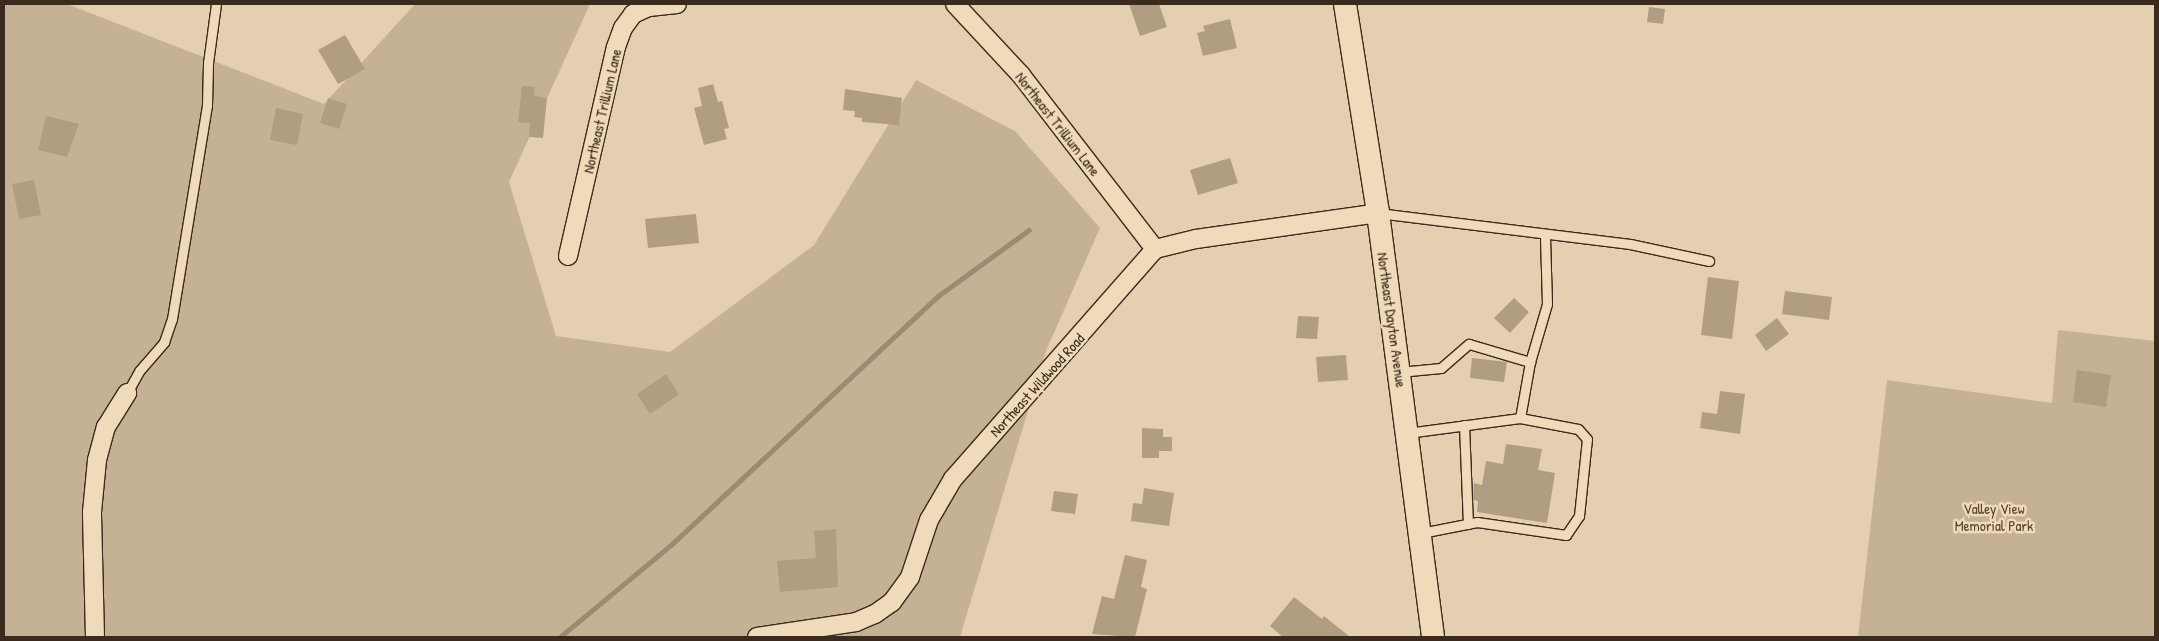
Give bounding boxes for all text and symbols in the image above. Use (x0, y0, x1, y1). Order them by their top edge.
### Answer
street label: Northeast Trillium Lane (579, 47, 625, 175)
street label: Northeast Trillium Lane (1012, 68, 1104, 180)
street label: Northeast Dayton Avenue (1374, 251, 1410, 389)
street label: Northeast Wildwood Road (986, 330, 1088, 440)
park label: Valley View Memorial Park (1955, 499, 2033, 534)

